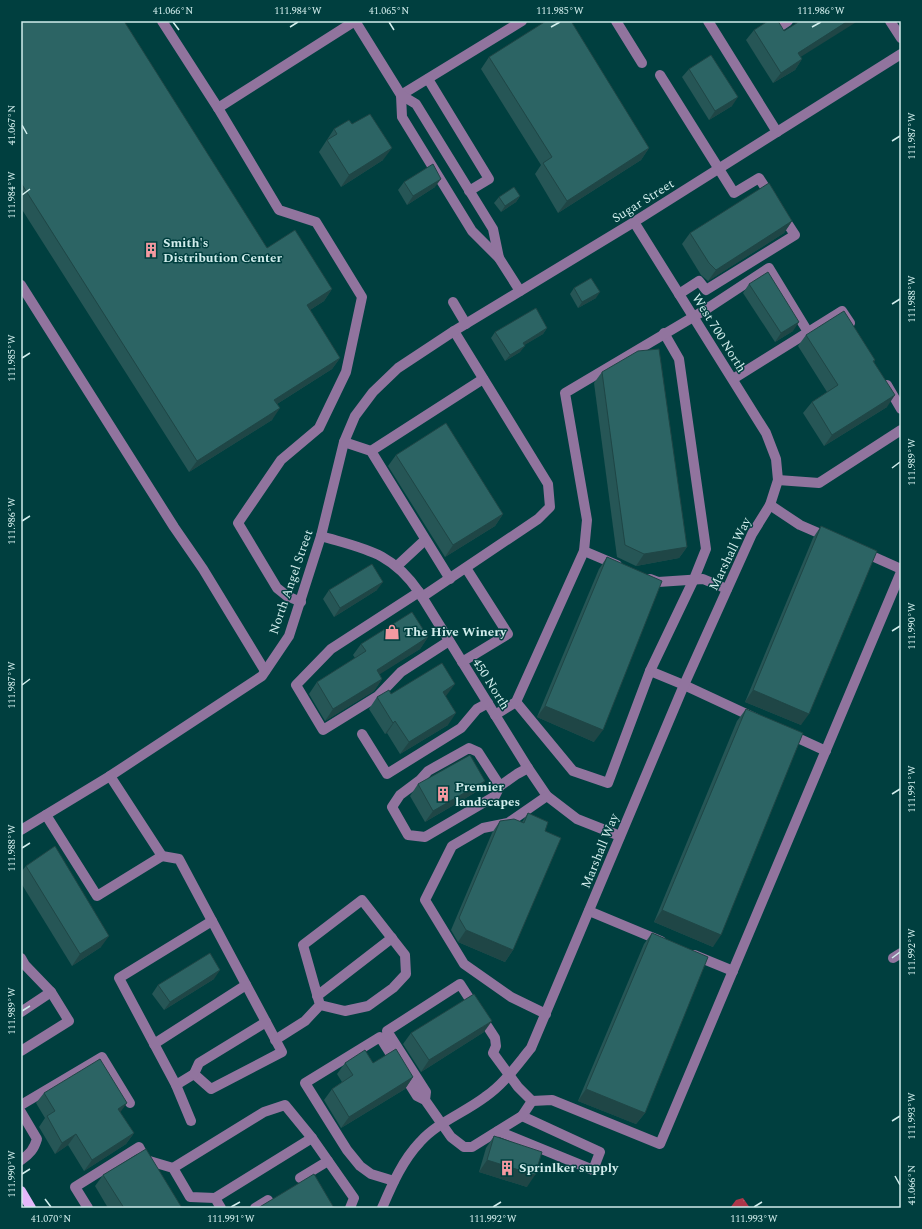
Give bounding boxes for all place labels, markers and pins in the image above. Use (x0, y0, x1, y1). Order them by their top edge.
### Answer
place label: Smith's Distribution Center (163, 233, 282, 268)
building icon: Smith's Distribution Center (142, 241, 160, 259)
place label: The Hive Winery (404, 622, 507, 642)
shop icon: The Hive Winery (383, 623, 401, 641)
place label: Premier landscapes (455, 777, 520, 812)
building icon: Premier landscapes (434, 785, 452, 803)
place label: Sprinlker supply (519, 1158, 619, 1178)
building icon: Sprinlker supply (498, 1159, 516, 1177)

